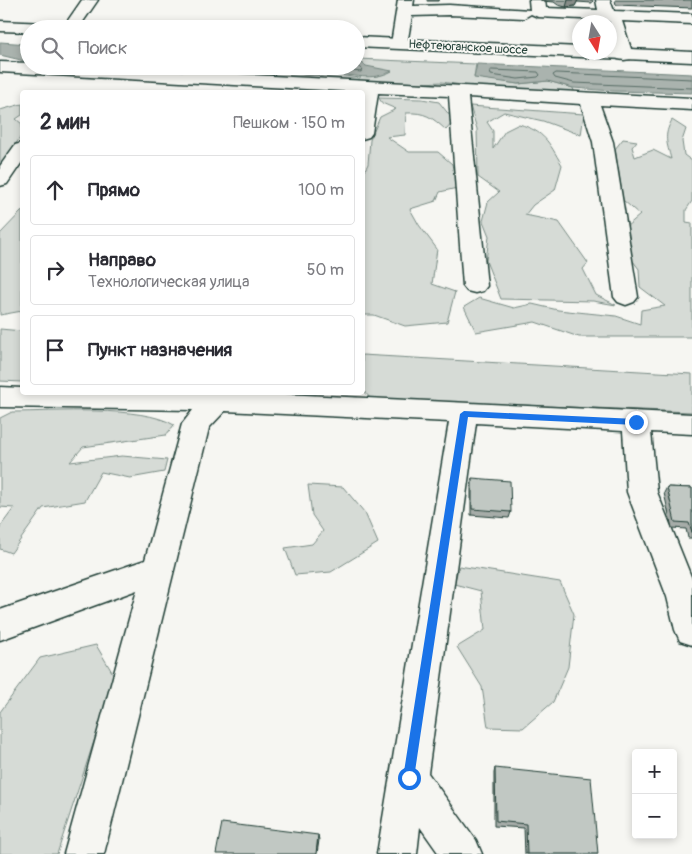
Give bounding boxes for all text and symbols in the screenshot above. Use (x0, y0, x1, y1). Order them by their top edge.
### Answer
north arrow (572, 15, 617, 60)
search box (20, 20, 365, 75)
icon: search (38, 34, 66, 62)
text: Поиск (78, 36, 128, 60)
street label: Нефтеюганское шоссе (408, 37, 528, 58)
text: 2 мин (40, 109, 90, 136)
text: Пешком · 150 m (233, 113, 345, 133)
icon: ahead (41, 176, 69, 204)
text: Прямо (88, 178, 140, 202)
text: 100 m (298, 180, 344, 200)
text: Направо (88, 248, 156, 272)
icon: right (41, 256, 69, 284)
text: 50 m (307, 260, 344, 280)
text: Технологическая улица (88, 272, 250, 292)
icon: arrive (41, 336, 69, 364)
text: Пункт назначения (88, 338, 232, 362)
route end (625, 411, 648, 434)
map controls (632, 749, 677, 839)
button: + (632, 749, 677, 794)
route start (398, 767, 421, 790)
button: − (632, 794, 677, 839)

